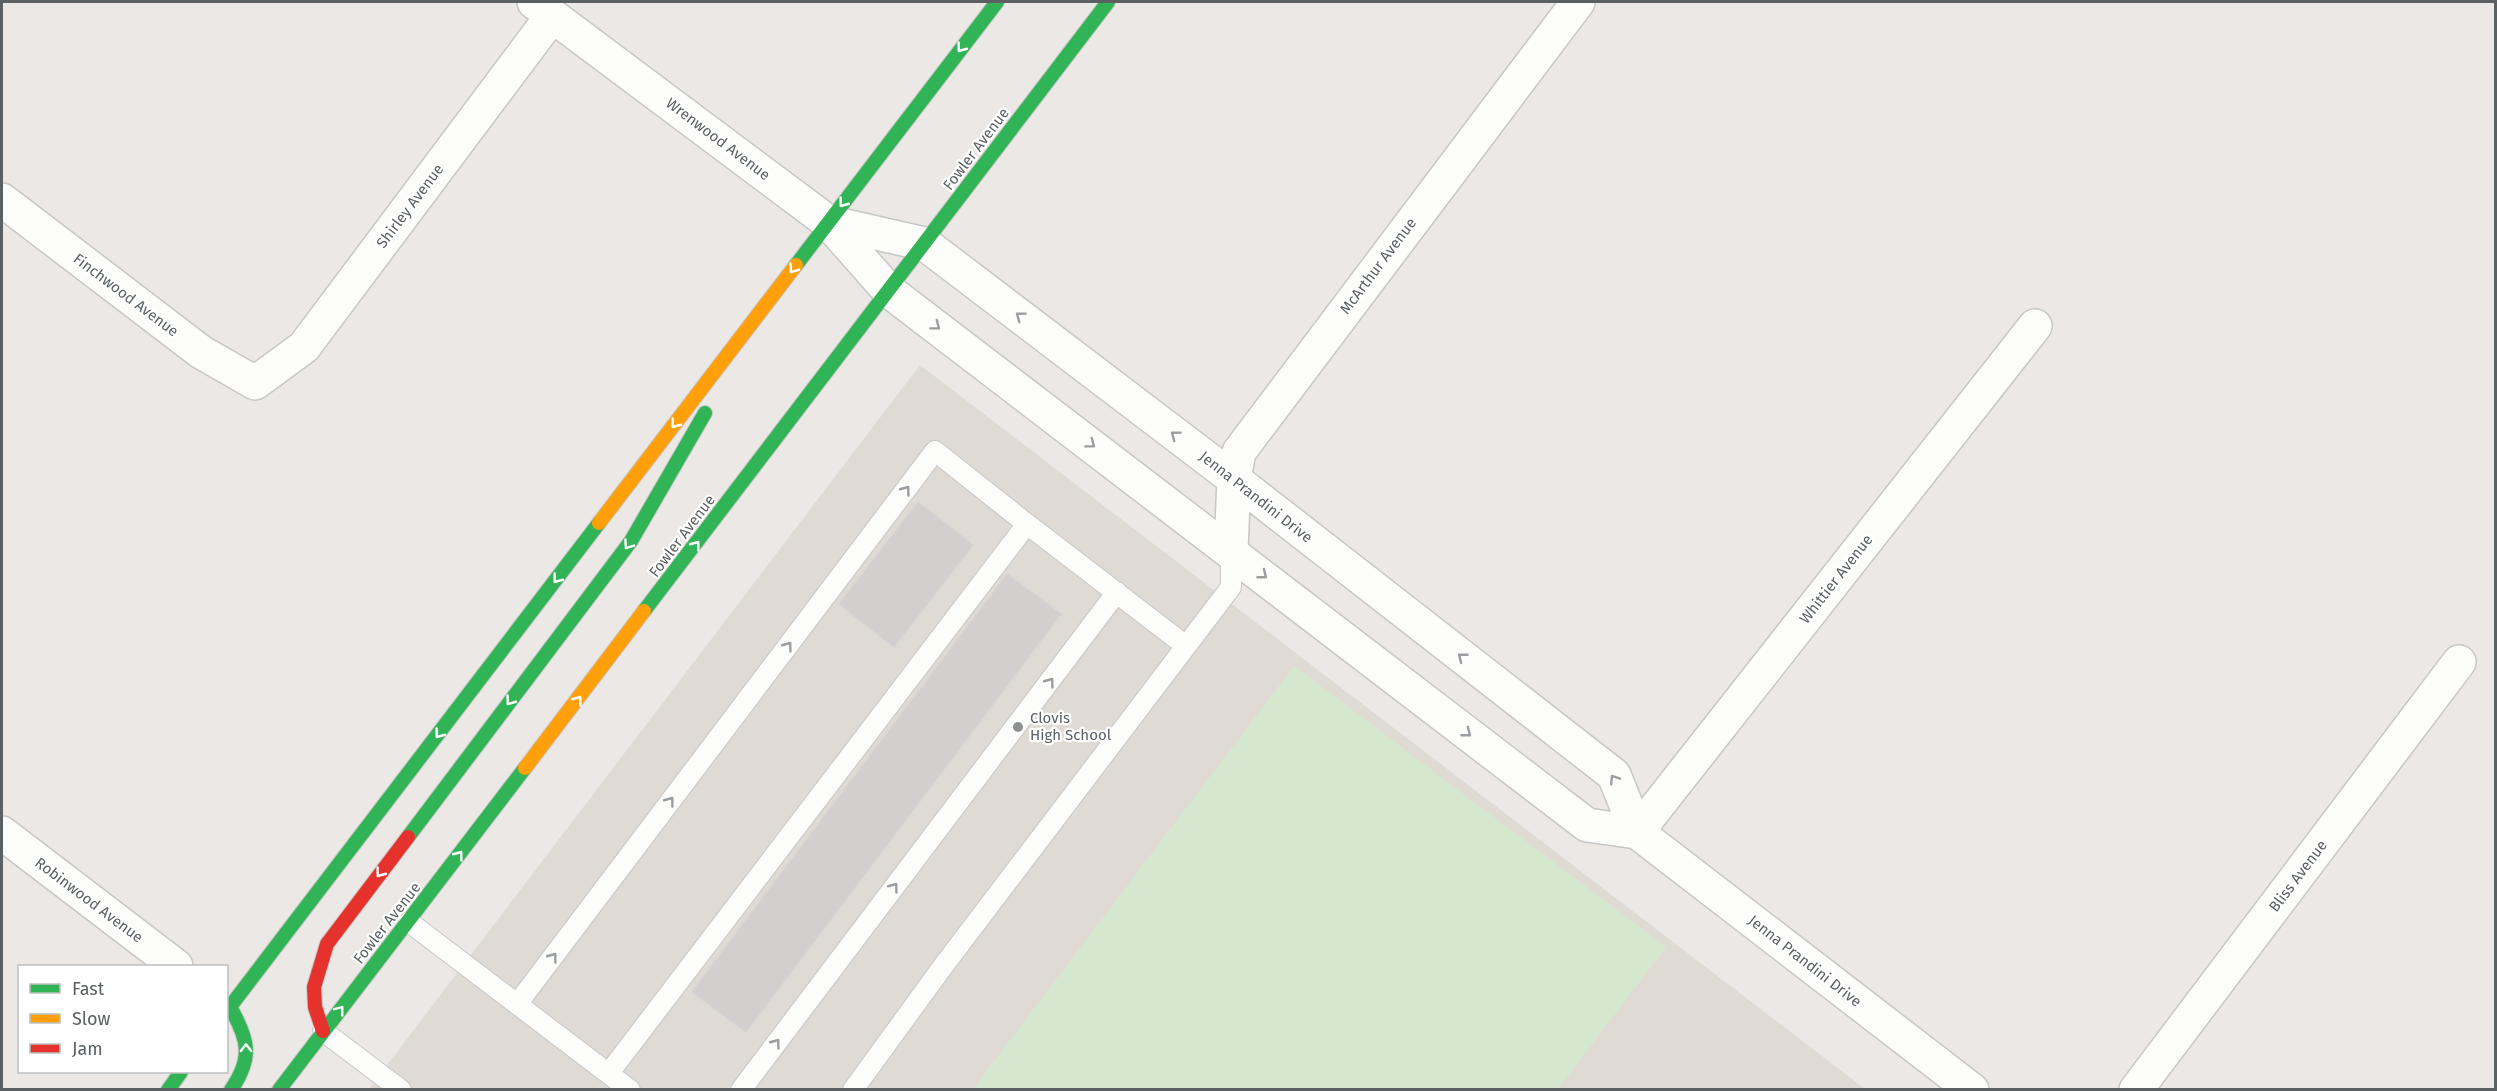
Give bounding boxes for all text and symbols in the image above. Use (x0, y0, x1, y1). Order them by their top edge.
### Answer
one-way arrow (958, 41, 969, 52)
street label: Wrenwood Avenue (662, 94, 774, 184)
street label: Fowler Avenue (939, 104, 1013, 194)
street label: Shirley Avenue (373, 160, 447, 252)
one-way arrow (839, 196, 850, 207)
street label: McArthur Avenue (1336, 214, 1420, 318)
street label: Finchwood Avenue (70, 250, 182, 340)
one-way arrow (789, 262, 800, 273)
one-way arrow (1016, 313, 1027, 324)
one-way arrow (929, 319, 940, 330)
one-way arrow (671, 417, 682, 428)
one-way arrow (1171, 431, 1182, 442)
one-way arrow (1084, 437, 1095, 448)
street label: Jenna Prandini Drive (1196, 447, 1316, 547)
one-way arrow (898, 486, 909, 497)
street label: Fowler Avenue (645, 491, 719, 581)
street label: Whittier Avenue (1796, 531, 1876, 627)
one-way arrow (624, 538, 635, 549)
one-way arrow (688, 541, 699, 552)
one-way arrow (1256, 568, 1267, 579)
one-way arrow (553, 572, 564, 583)
one-way arrow (781, 641, 792, 652)
one-way arrow (1458, 653, 1469, 664)
one-way arrow (1042, 677, 1053, 688)
one-way arrow (507, 694, 518, 705)
one-way arrow (570, 696, 581, 707)
place label: Clovis High School (1030, 709, 1112, 744)
marker: Clovis High School (1011, 720, 1025, 734)
one-way arrow (1461, 725, 1472, 736)
one-way arrow (435, 727, 446, 738)
one-way arrow (1610, 774, 1621, 785)
one-way arrow (663, 797, 674, 808)
street label: Bliss Avenue (2265, 836, 2331, 916)
one-way arrow (452, 851, 463, 862)
street label: Robinwood Avenue (31, 854, 147, 946)
one-way arrow (377, 866, 388, 877)
street label: Fowler Avenue (350, 879, 424, 967)
one-way arrow (887, 883, 898, 894)
street label: Jenna Prandini Drive (1745, 911, 1865, 1011)
one-way arrow (545, 952, 556, 963)
legend (18, 965, 228, 1073)
text: Fast (72, 978, 105, 1000)
one-way arrow (333, 1005, 344, 1016)
text: Slow (72, 1008, 111, 1030)
text: Jam (72, 1038, 103, 1060)
one-way arrow (769, 1038, 780, 1049)
one-way arrow (240, 1044, 252, 1053)

